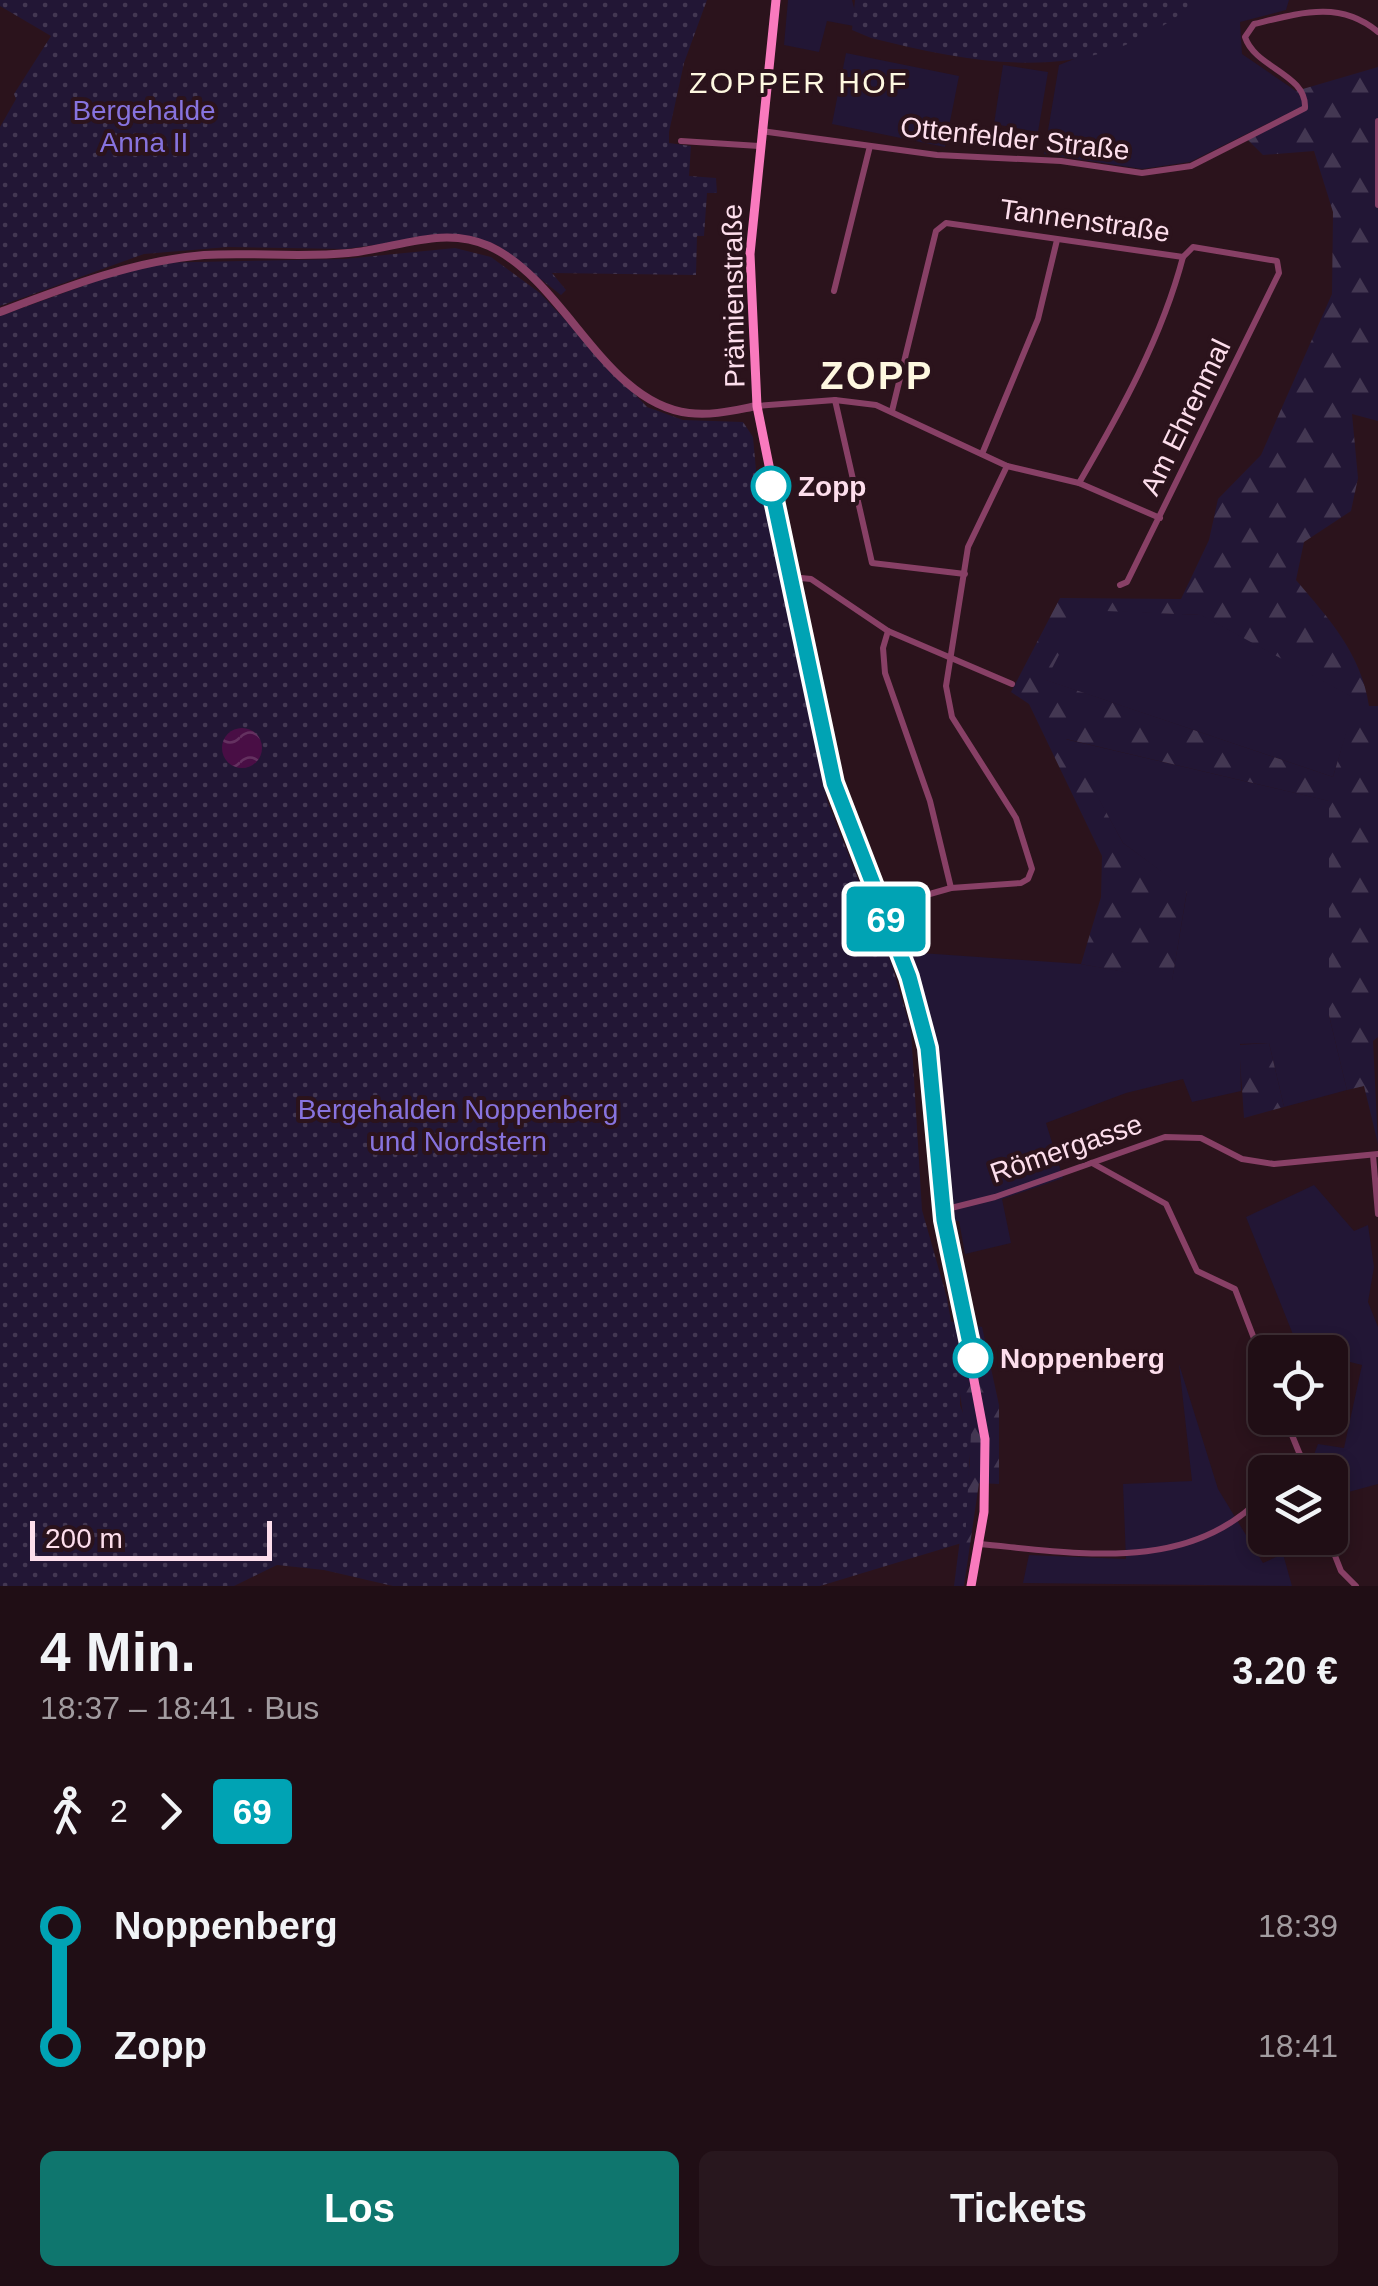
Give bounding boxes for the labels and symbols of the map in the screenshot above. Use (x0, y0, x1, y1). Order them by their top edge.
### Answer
district label: ZOPPER HOF (689, 66, 909, 99)
park label: Bergehalde Anna II (72, 95, 216, 158)
street label: Ottenfelder Straße (899, 111, 1131, 166)
street label: Tannenstraße (998, 193, 1172, 248)
street label: Prämienstraße (716, 204, 751, 388)
street label: Am Ehrenmal (1134, 334, 1237, 500)
district label: ZOPP (820, 355, 934, 397)
marker: Zopp (752, 467, 790, 505)
place label: Zopp (798, 471, 866, 502)
line badge: 69 (841, 886, 931, 952)
park label: Bergehalden Noppenberg und Nordstern (298, 1094, 618, 1157)
street label: Römergasse (986, 1108, 1146, 1189)
marker: Noppenberg (954, 1339, 992, 1377)
place label: Noppenberg (1000, 1343, 1165, 1374)
scale bar (30, 1516, 272, 1560)

